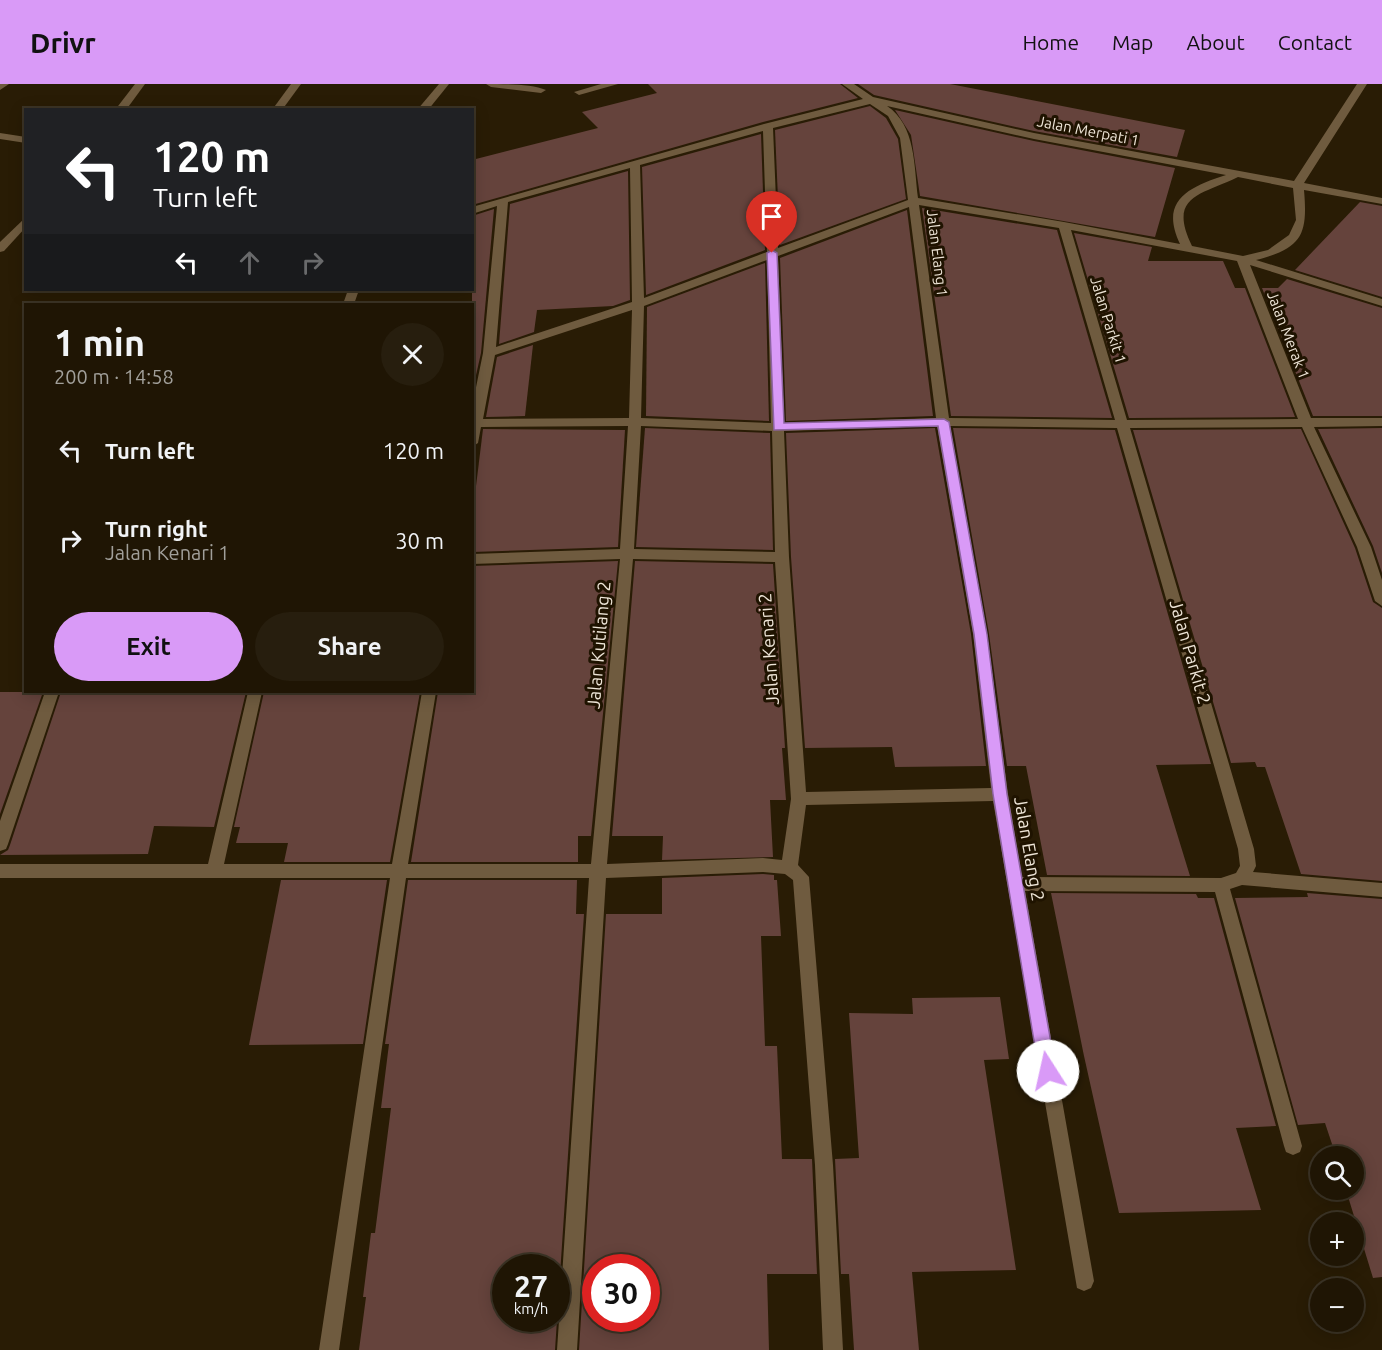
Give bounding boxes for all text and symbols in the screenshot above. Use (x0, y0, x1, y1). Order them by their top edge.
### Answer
text: Drivr (30, 27, 96, 58)
text: Home (1022, 30, 1079, 54)
text: Map (1112, 30, 1153, 54)
text: About (1186, 30, 1245, 54)
text: Contact (1278, 30, 1352, 54)
street label: Jalan Merpati 1 (1036, 112, 1141, 149)
icon: left (54, 132, 132, 210)
text: 120 m (153, 133, 270, 180)
text: Turn left (153, 182, 257, 212)
pin (746, 191, 797, 253)
icon: arrive (755, 200, 788, 233)
street label: Jalan Elang 1 (924, 208, 951, 298)
icon: left (170, 246, 203, 279)
icon: ahead (233, 246, 266, 279)
icon: right (296, 246, 329, 279)
street label: Jalan Parkit 1 (1087, 274, 1130, 365)
street label: Jalan Merak 1 (1264, 288, 1313, 381)
text: 1 min (54, 322, 145, 363)
button: close (381, 323, 444, 386)
text: 200 m · 14:58 (54, 365, 174, 388)
icon: left (54, 434, 87, 467)
text: Turn left (105, 438, 195, 463)
text: 120 m (383, 438, 444, 463)
text: Turn right (105, 516, 207, 541)
icon: right (54, 524, 87, 557)
text: 30 m (395, 528, 444, 553)
text: Jalan Kenari 1 (105, 541, 230, 564)
street label: Jalan Kutilang 2 (582, 580, 614, 710)
street label: Jalan Kenari 2 (754, 592, 782, 706)
street label: Jalan Parkit 2 (1166, 597, 1215, 706)
button: Exit (54, 612, 243, 681)
button: Share (255, 612, 444, 681)
street label: Jalan Elang 2 (1011, 795, 1049, 903)
position arrow (1016, 1039, 1080, 1103)
map controls (1310, 1146, 1364, 1332)
button: search (1310, 1146, 1364, 1200)
button: + (1310, 1212, 1364, 1266)
speed limit sign: 30 (582, 1254, 660, 1332)
text: 27 (514, 1269, 548, 1303)
button: − (1310, 1278, 1364, 1332)
text: km/h (514, 1300, 548, 1317)

